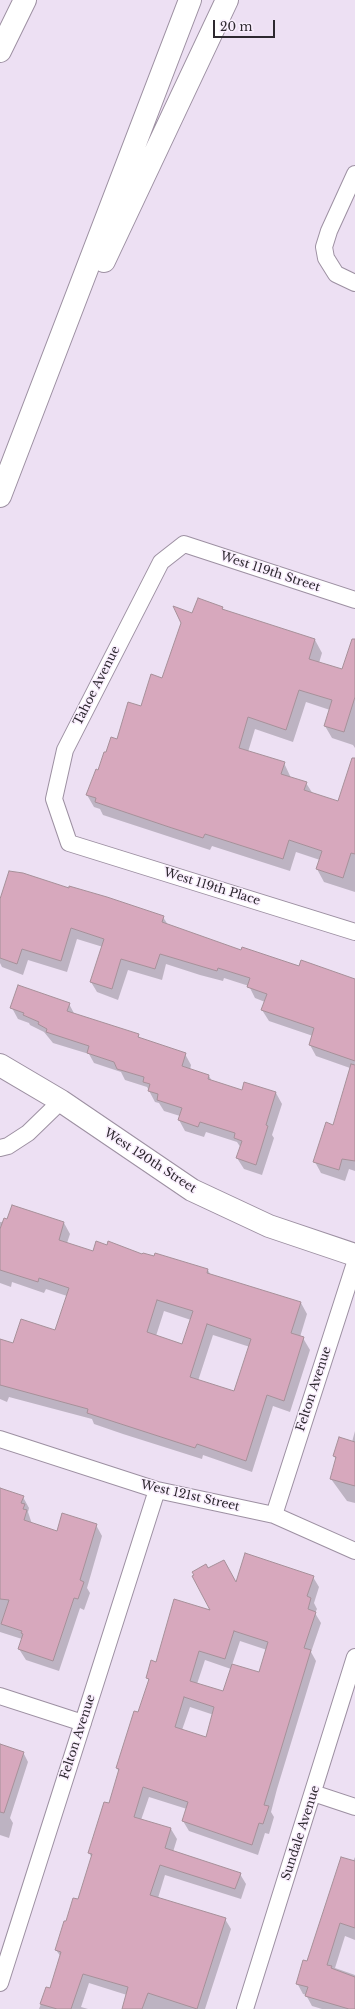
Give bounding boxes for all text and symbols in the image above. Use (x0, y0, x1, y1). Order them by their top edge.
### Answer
scale bar (215, 12, 277, 38)
text: 20 m (220, 19, 252, 34)
street label: West 119th Street (218, 549, 322, 595)
street label: Tahoe Avenue (71, 644, 123, 728)
street label: West 119th Place (162, 865, 262, 909)
street label: West 120th Street (101, 1126, 199, 1196)
street label: Felton Avenue (294, 1345, 334, 1433)
street label: West 121st Street (139, 1478, 241, 1514)
street label: Felton Avenue (58, 1693, 98, 1781)
street label: Sundale Avenue (279, 1784, 323, 1882)

